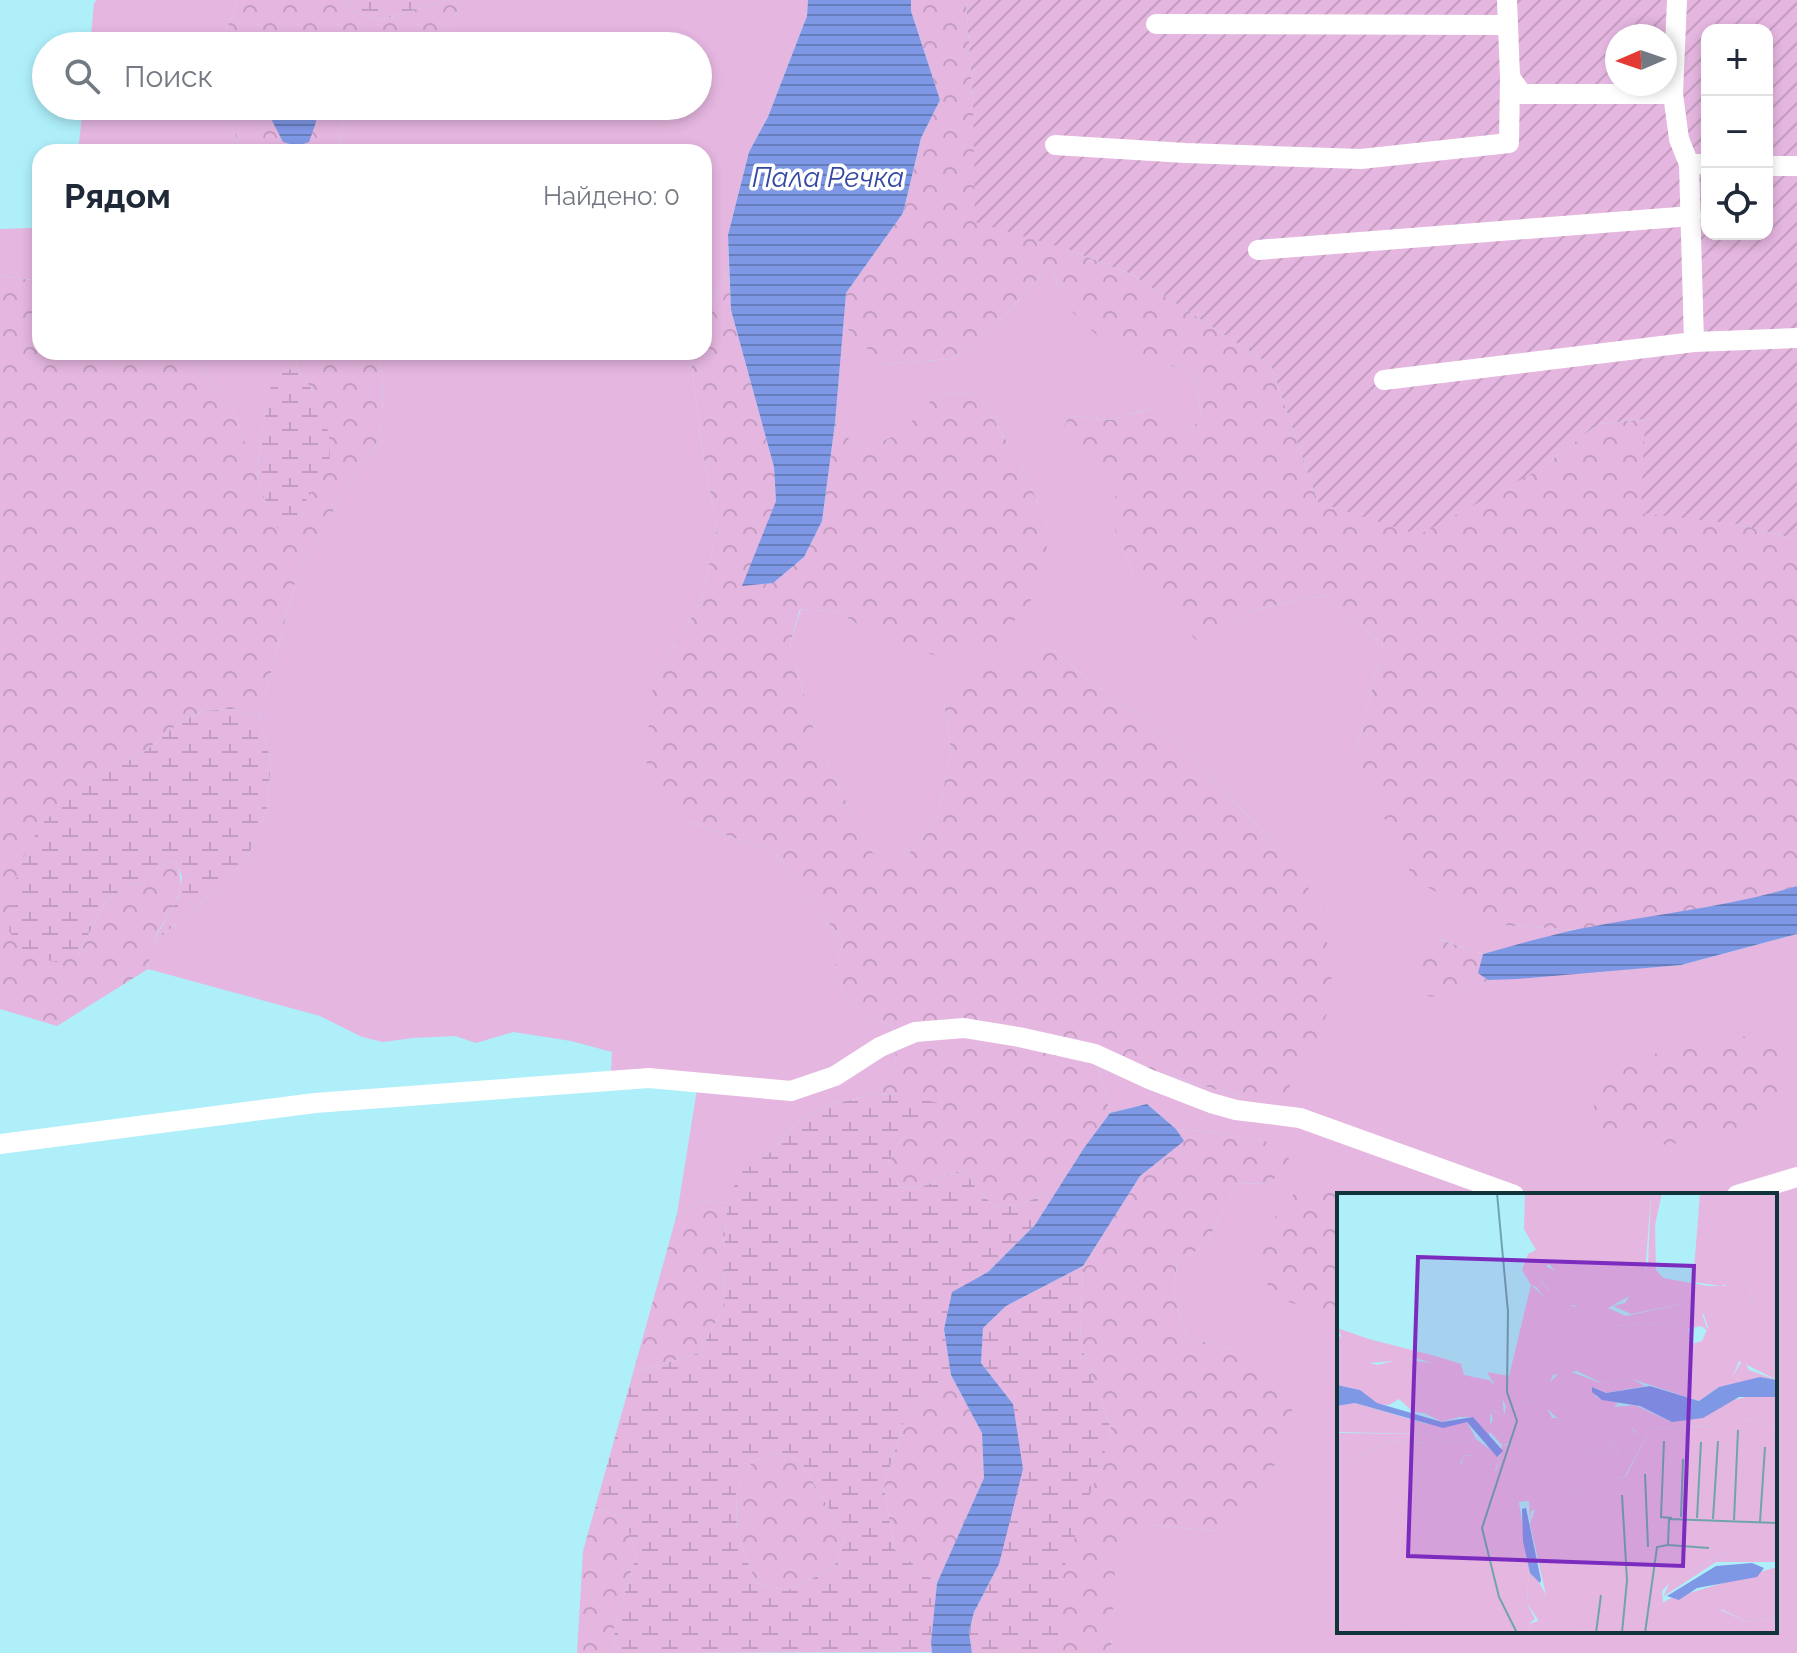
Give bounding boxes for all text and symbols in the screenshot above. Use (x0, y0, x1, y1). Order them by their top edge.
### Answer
north arrow (1605, 24, 1677, 96)
map controls (1701, 24, 1773, 240)
button: + (1701, 24, 1773, 96)
search box (32, 32, 712, 120)
icon: search (60, 54, 104, 98)
text: Поиск (124, 59, 213, 94)
button: − (1701, 96, 1773, 168)
water label: Пала Речка (752, 161, 904, 194)
button: locate (1701, 168, 1773, 240)
text: Рядом (64, 176, 171, 216)
text: Найдено: 0 (543, 181, 680, 211)
inset map (1337, 1193, 1777, 1633)

